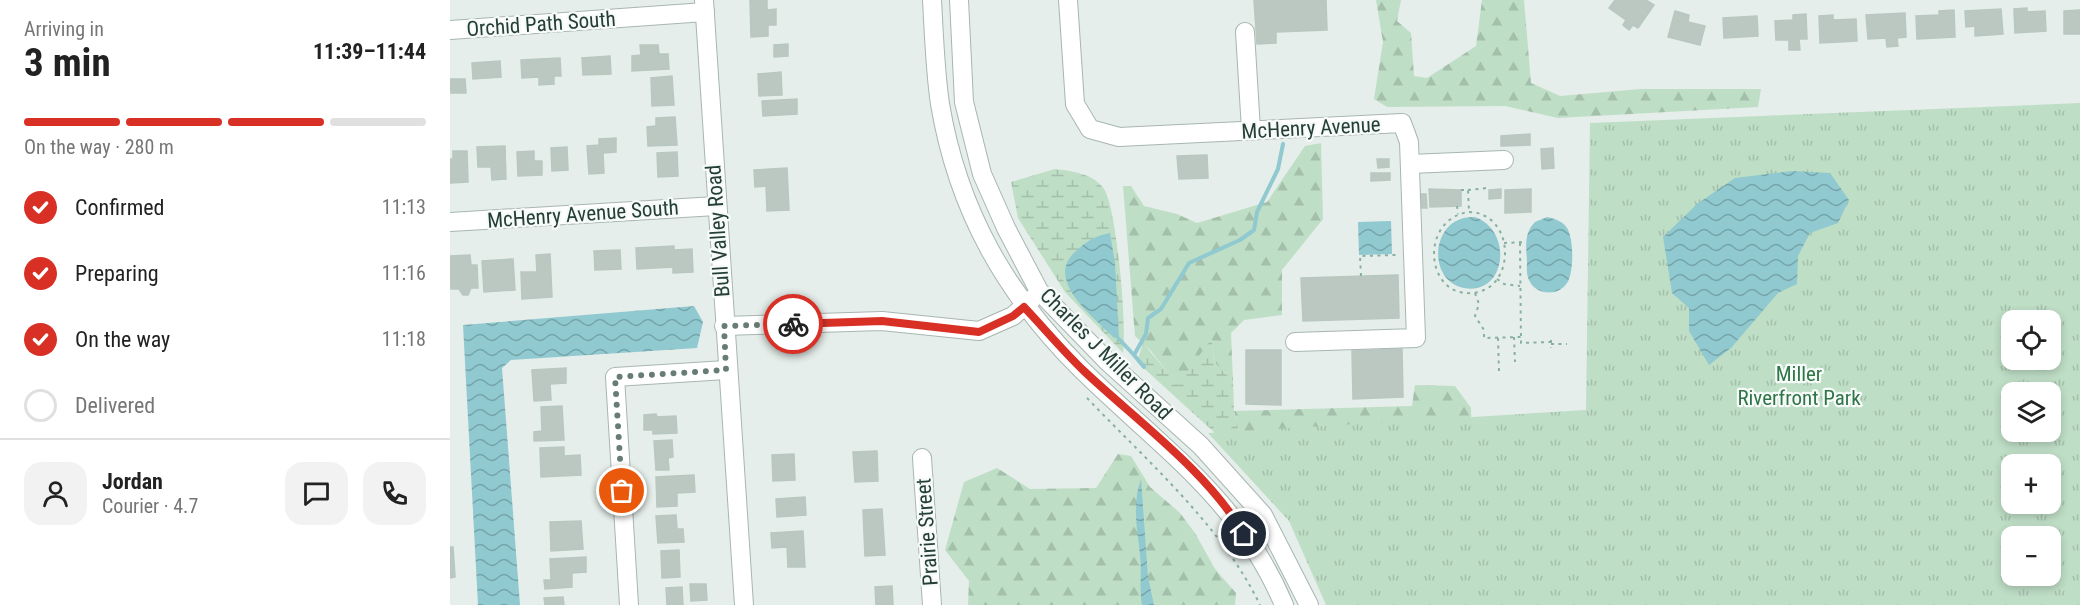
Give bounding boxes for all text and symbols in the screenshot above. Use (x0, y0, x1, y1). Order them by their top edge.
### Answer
street label: Orchid Path South (466, 7, 616, 41)
text: Arriving in (24, 17, 104, 41)
text: 11:39–11:44 (313, 39, 426, 64)
text: 3 min (24, 40, 111, 86)
street label: McHenry Avenue (1241, 112, 1381, 144)
text: On the way · 280 m (24, 135, 174, 159)
street label: Bull Valley Road (701, 164, 735, 298)
icon: check (24, 191, 57, 224)
text: Confirmed (75, 195, 164, 220)
text: 11:13 (382, 195, 426, 219)
street label: McHenry Avenue South (486, 195, 680, 233)
icon: check (24, 257, 57, 290)
text: Preparing (75, 261, 159, 286)
text: 11:16 (382, 261, 426, 285)
street label: Charles J Miller Road (1035, 283, 1177, 425)
courier (763, 294, 823, 354)
icon: bike (777, 308, 810, 341)
map controls (2001, 310, 2061, 586)
button: locate (2001, 310, 2061, 370)
icon: check (24, 323, 57, 356)
text: On the way (75, 327, 170, 352)
text: 11:18 (382, 327, 426, 351)
park label: Miller Riverfront Park (1737, 362, 1861, 410)
button: layers (2001, 382, 2061, 442)
text: Delivered (75, 393, 155, 418)
button: + (2001, 454, 2061, 514)
button: person (24, 462, 87, 525)
button: chat (285, 462, 348, 525)
button: phone (363, 462, 426, 525)
pin (596, 465, 647, 516)
text: Jordan (102, 469, 163, 494)
icon: bag (605, 474, 638, 507)
street label: Prairie Street (911, 477, 943, 587)
text: Courier · 4.7 (102, 494, 198, 518)
pin (1218, 508, 1269, 559)
icon: home (1227, 517, 1260, 550)
button: − (2001, 526, 2061, 586)

